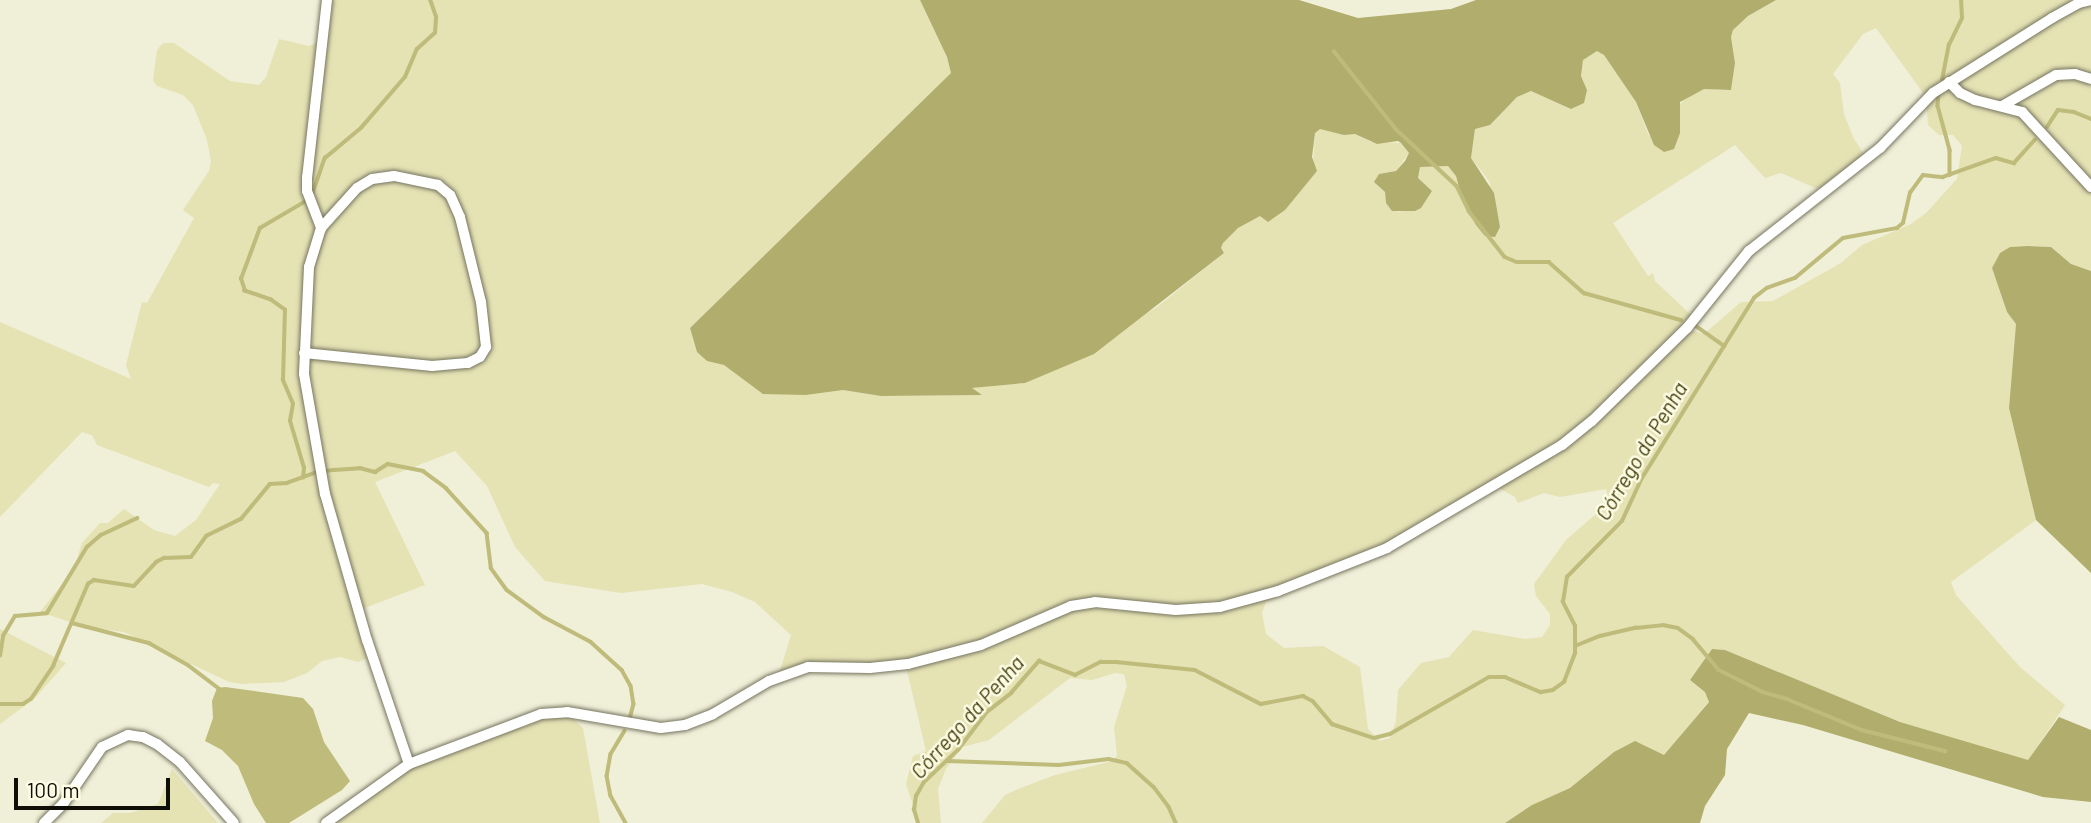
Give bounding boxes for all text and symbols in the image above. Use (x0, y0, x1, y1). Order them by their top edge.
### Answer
water label: Córrego da Penha (1590, 377, 1692, 525)
water label: Córrego da Penha (905, 650, 1029, 784)
scale bar (18, 764, 173, 808)
text: 100 m (27, 777, 80, 802)

